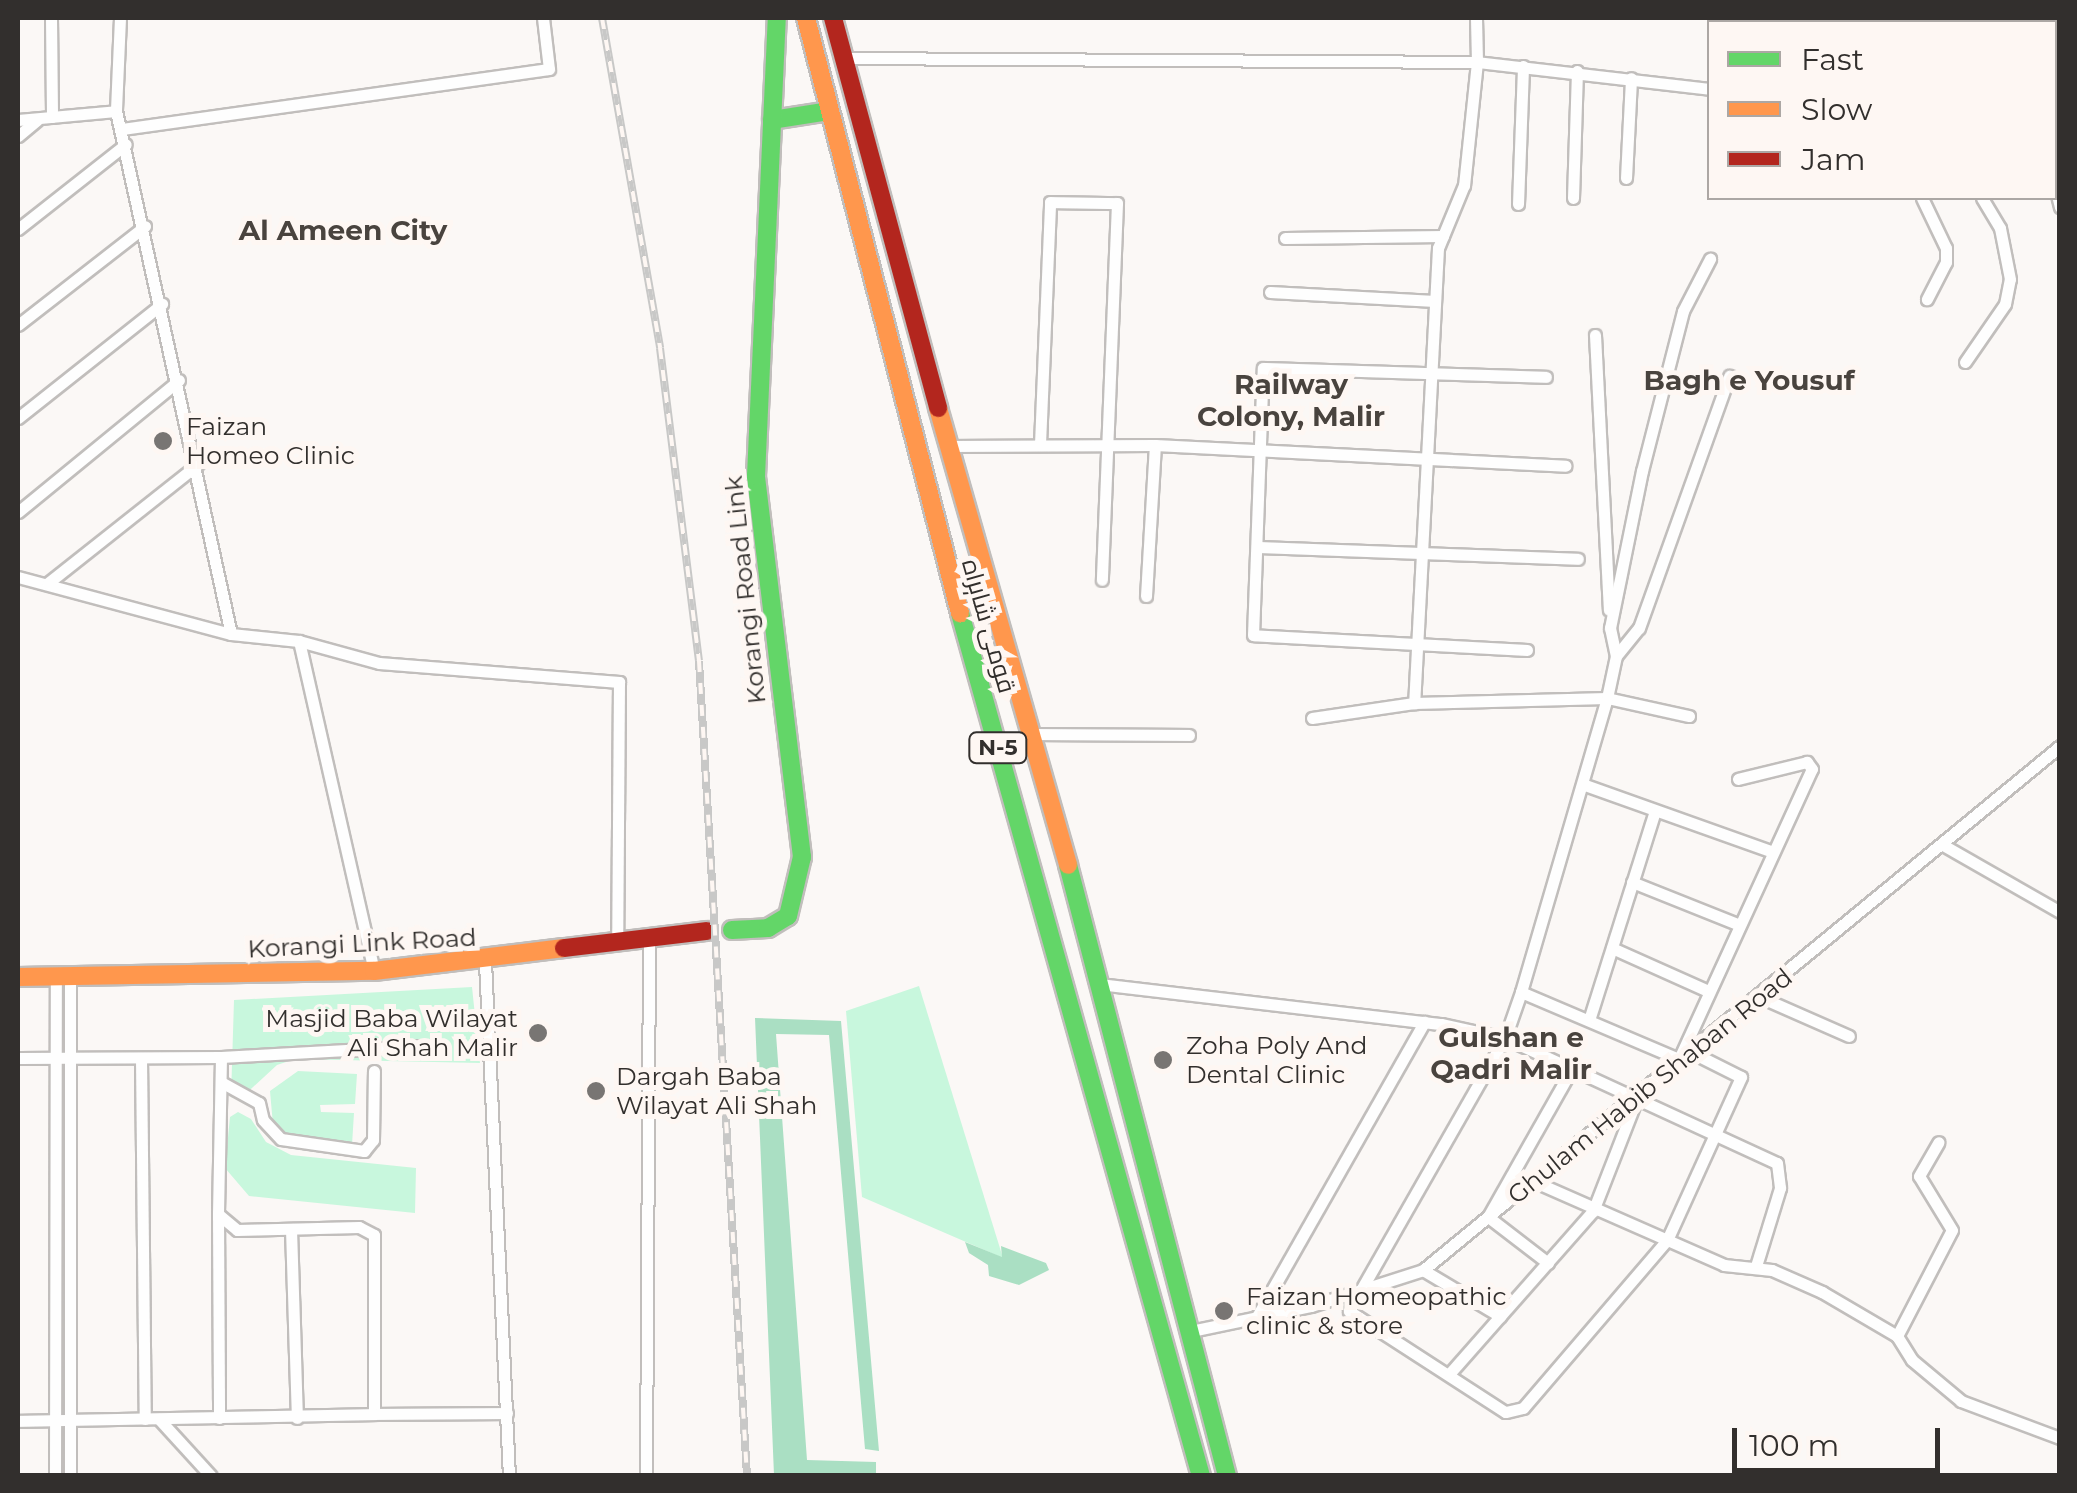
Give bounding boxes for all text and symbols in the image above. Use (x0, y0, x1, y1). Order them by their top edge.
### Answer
legend (1707, 20, 2057, 200)
text: Fast (1801, 41, 1864, 78)
text: Slow (1801, 91, 1872, 128)
text: Jam (1801, 141, 1866, 178)
district label: Al Ameen City (239, 213, 447, 247)
district label: Bagh e Yousuf (1643, 363, 1855, 397)
district label: Railway Colony, Malir (1197, 367, 1385, 433)
place label: Faizan Homeo Clinic (186, 412, 355, 471)
marker: Faizan Homeo Clinic (150, 428, 176, 454)
street label: Korangi Road Link (718, 474, 772, 706)
street label: قومی شاہراہ (956, 556, 1022, 696)
road number: N-5 (968, 731, 1028, 765)
street label: Korangi Link Road (247, 922, 477, 964)
street label: Ghulam Habib Shaban Road (1502, 962, 1798, 1210)
place label: Masjid Baba Wilayat Ali Shah Malir (265, 1004, 518, 1063)
district label: Gulshan e Qadri Malir (1430, 1020, 1592, 1086)
marker: Masjid Baba Wilayat Ali Shah Malir (527, 1022, 549, 1044)
place label: Zoha Poly And Dental Clinic (1186, 1031, 1368, 1090)
marker: Zoha Poly And Dental Clinic (1150, 1047, 1176, 1073)
place label: Dargah Baba Wilayat Ali Shah (616, 1062, 817, 1121)
marker: Dargah Baba Wilayat Ali Shah (585, 1080, 607, 1102)
place label: Faizan Homeopathic clinic & store (1246, 1282, 1507, 1341)
marker: Faizan Homeopathic clinic & store (1211, 1298, 1237, 1324)
scale bar (1737, 1408, 1944, 1470)
text: 100 m (1749, 1427, 1839, 1464)

